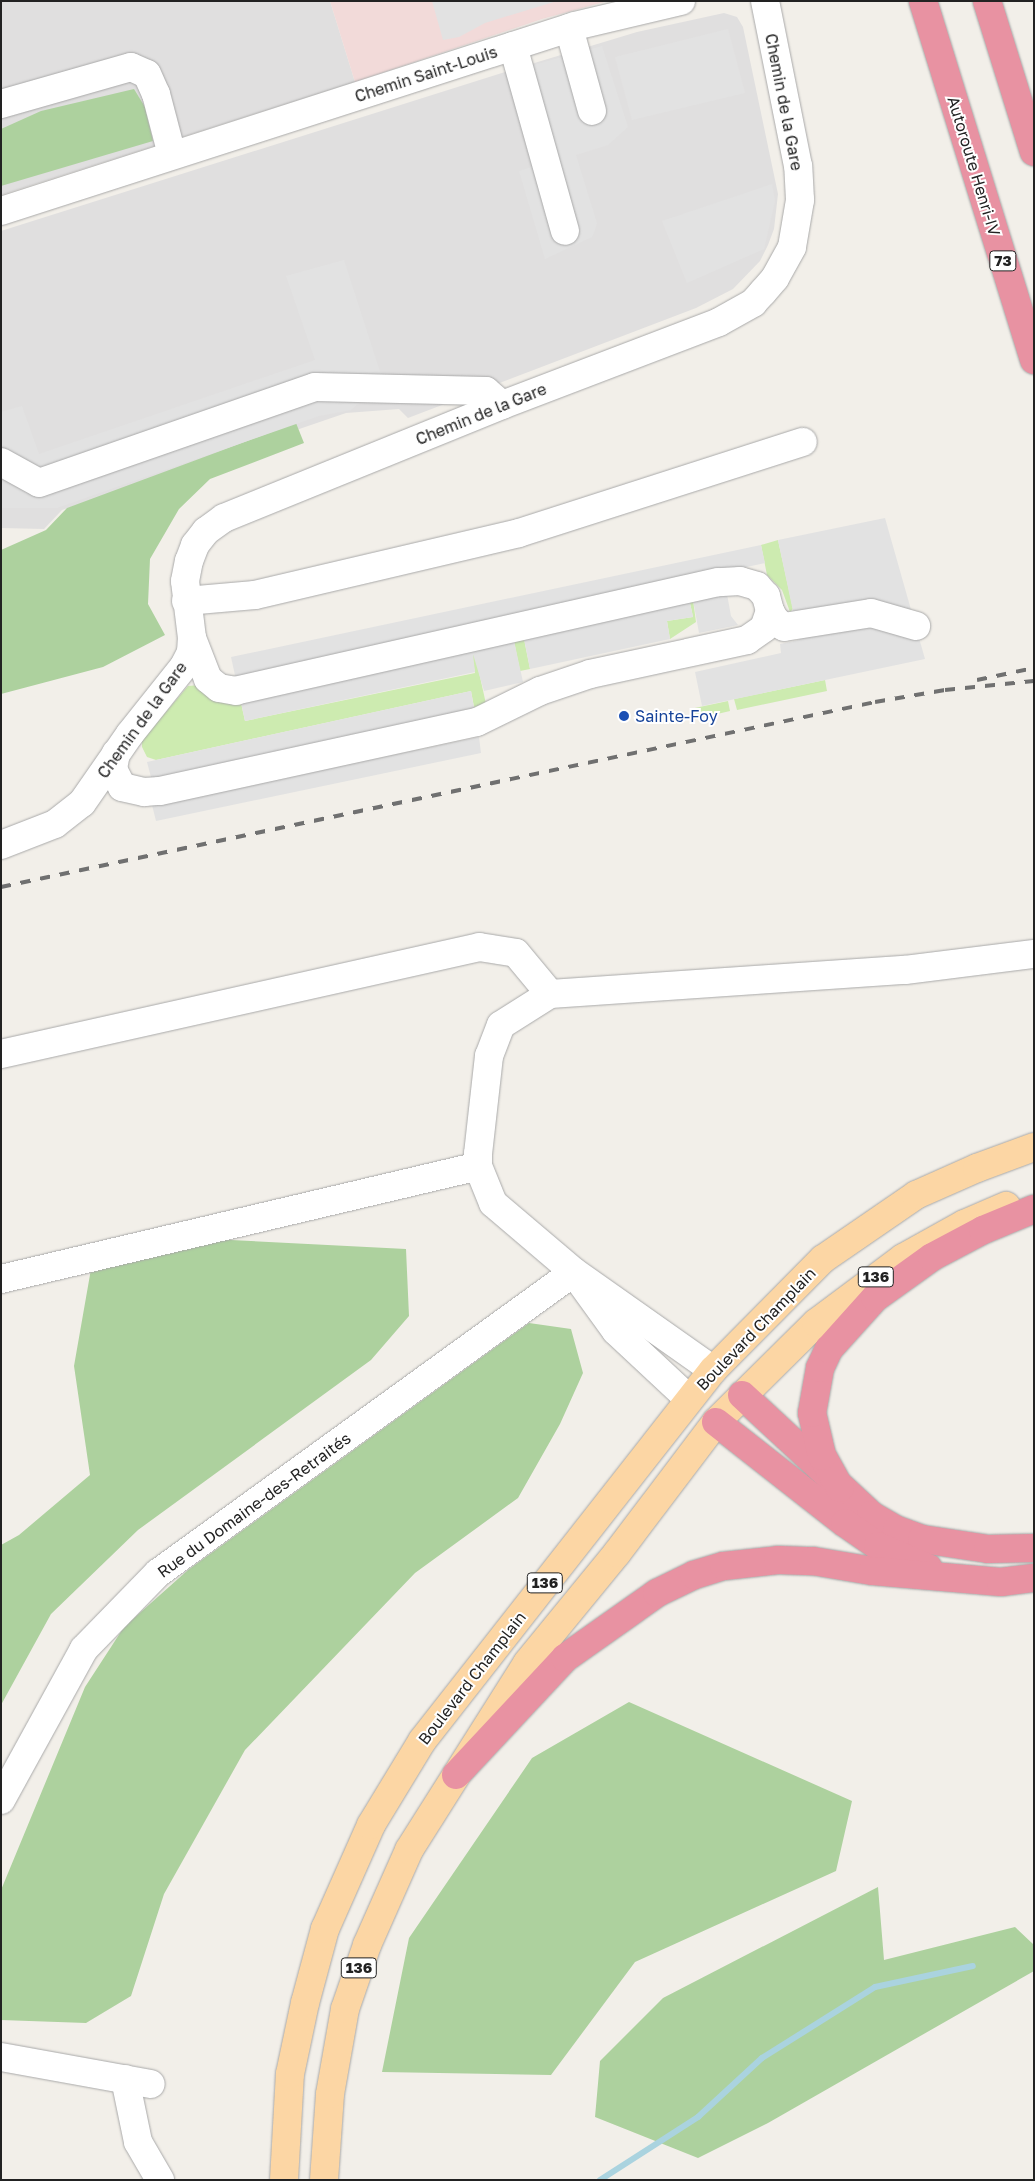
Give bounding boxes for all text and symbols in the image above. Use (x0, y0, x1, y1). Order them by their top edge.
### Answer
street label: Chemin de la Gare (761, 32, 807, 172)
street label: Chemin Saint-Louis (352, 42, 500, 106)
street label: Autoroute Henri-IV (944, 94, 1004, 238)
road number: 73 (989, 248, 1017, 274)
street label: Chemin de la Gare (413, 379, 549, 449)
street label: Chemin de la Gare (93, 658, 191, 782)
place label: Sainte-Foy (635, 706, 718, 726)
marker: Sainte-Foy (617, 709, 631, 723)
street label: Boulevard Champlain (692, 1264, 820, 1394)
road number: 136 (857, 1264, 895, 1290)
street label: Rue du Domaine-des-Retraités (154, 1428, 354, 1582)
road number: 136 (526, 1570, 564, 1596)
street label: Boulevard Champlain (414, 1608, 530, 1748)
road number: 136 (340, 1956, 378, 1980)

